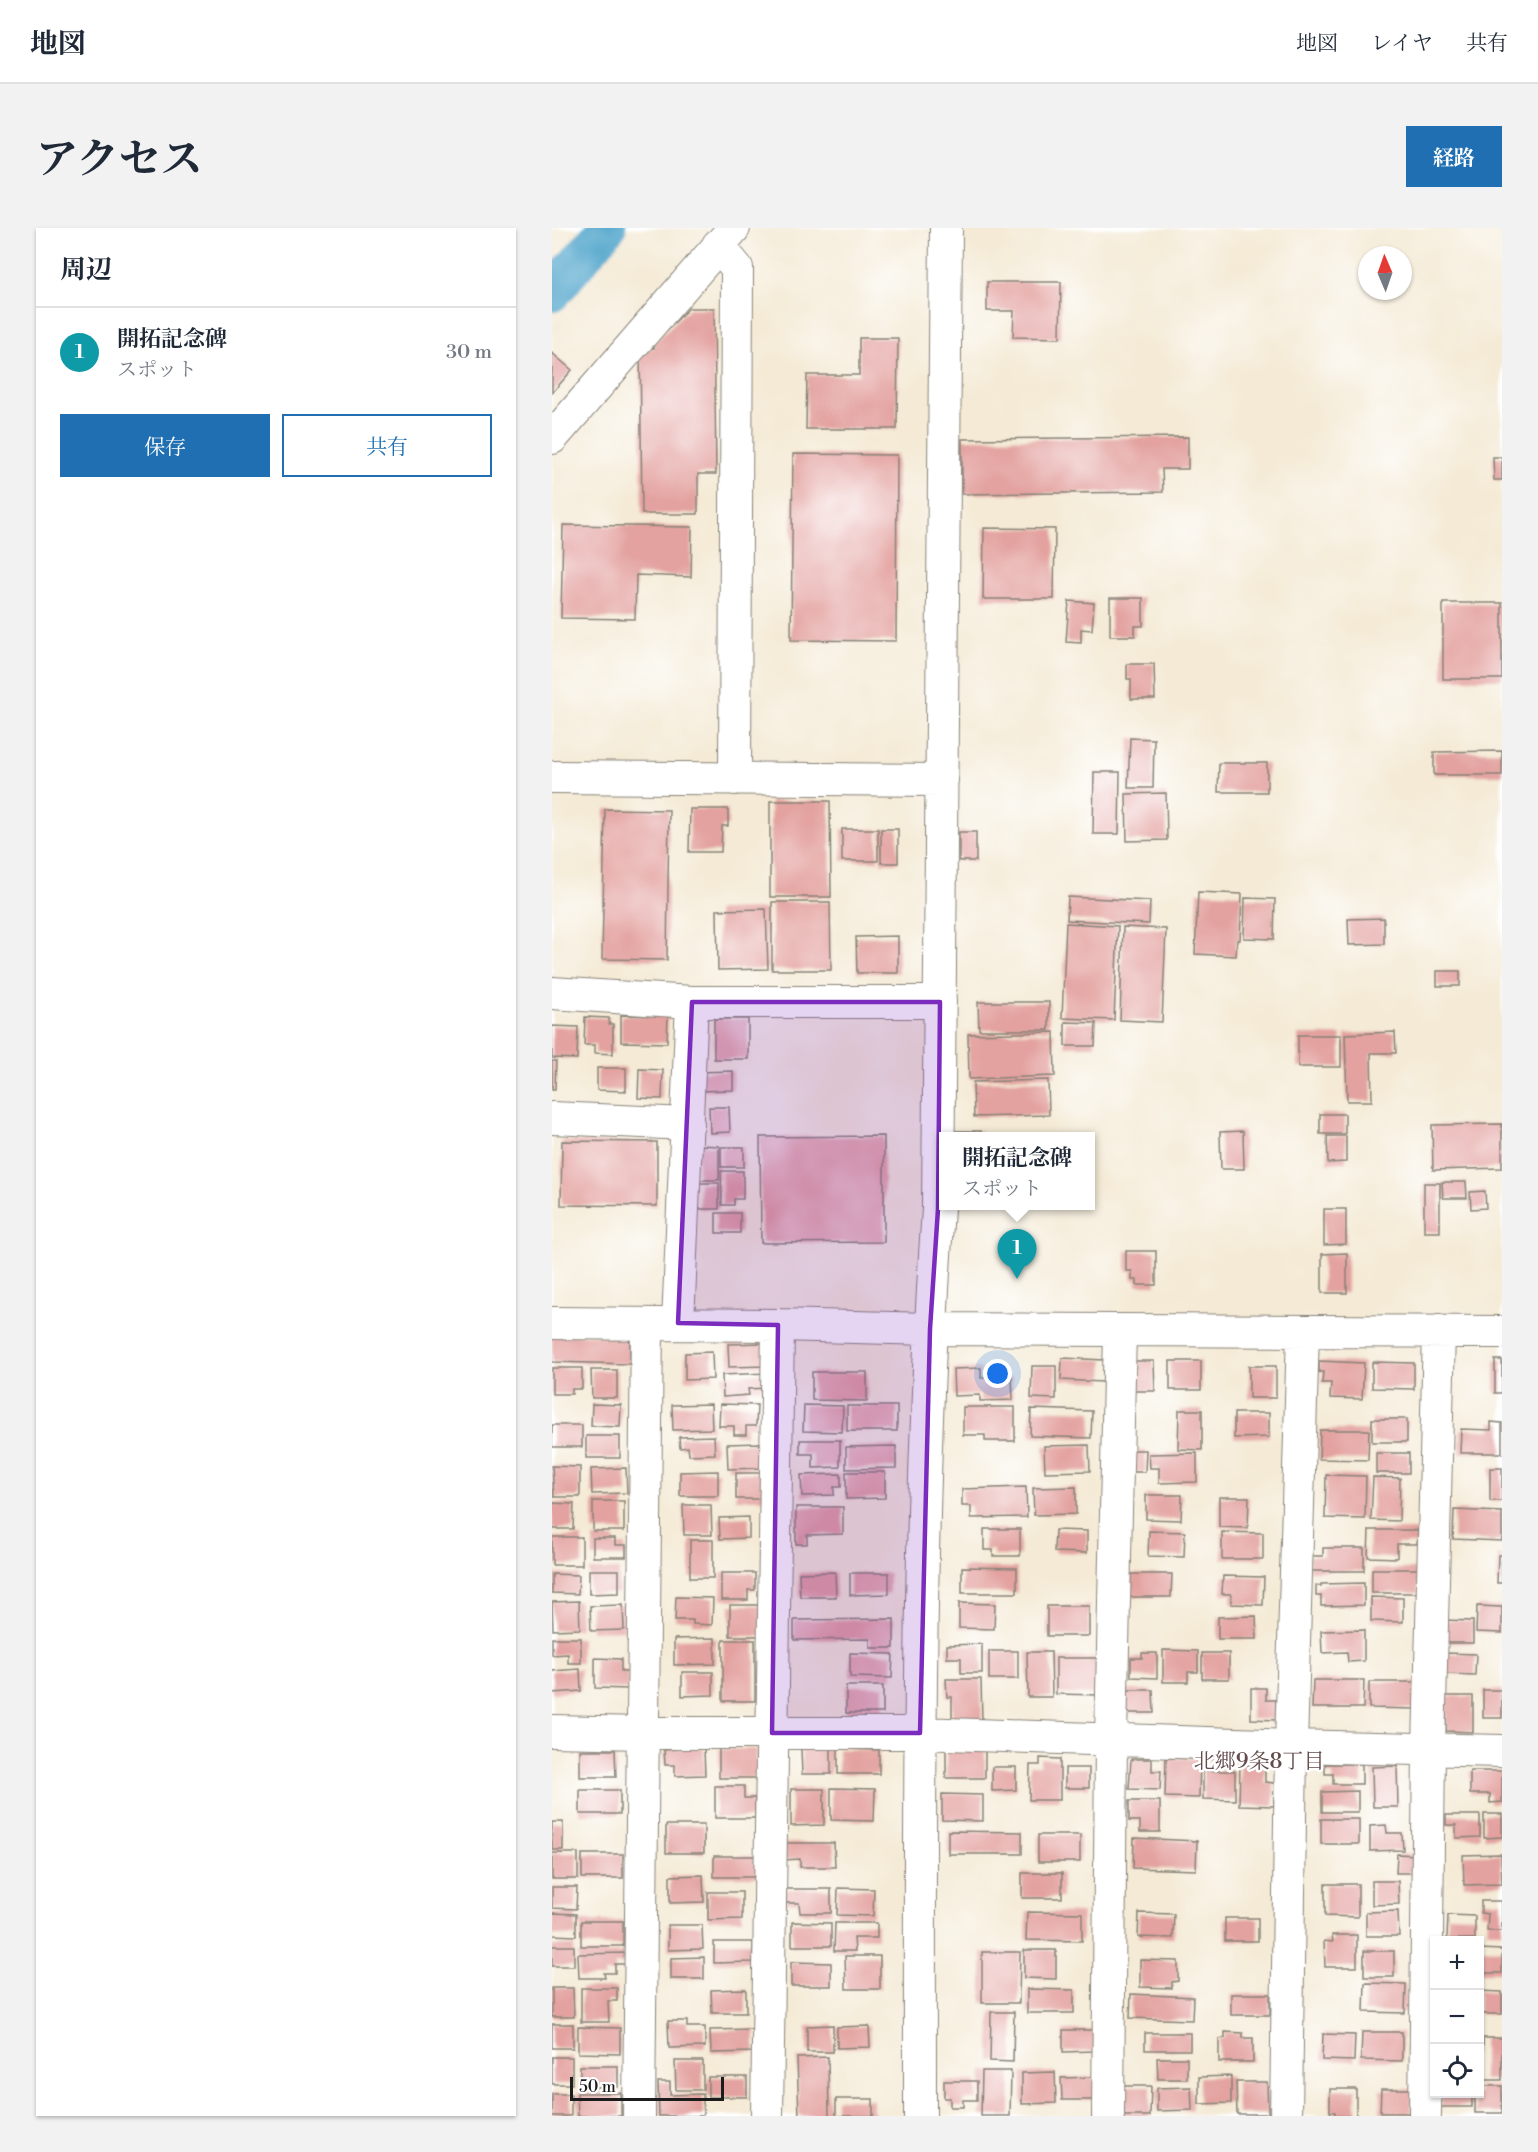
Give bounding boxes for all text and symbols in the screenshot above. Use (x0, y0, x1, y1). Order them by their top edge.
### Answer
text: 地図 (30, 27, 86, 62)
text: 地図 (1296, 31, 1338, 57)
text: レイヤ (1371, 31, 1433, 57)
text: 共有 (1466, 31, 1508, 57)
button: 経路 (1406, 126, 1502, 187)
text: アクセス (36, 134, 203, 187)
north arrow (1358, 246, 1412, 300)
text: 周辺 (60, 254, 112, 286)
text: 開拓記念碑 (117, 326, 227, 353)
text: 1 (75, 340, 84, 365)
text: 30 m (446, 340, 492, 365)
text: スポット (117, 358, 197, 383)
button: 保存 (60, 414, 270, 477)
button: 共有 (282, 414, 492, 477)
popup (939, 1132, 1095, 1210)
text: 開拓記念碑 (962, 1145, 1072, 1172)
text: スポット (962, 1177, 1042, 1202)
pin: 1 (998, 1230, 1036, 1279)
your location (983, 1359, 1012, 1388)
district label: 北郷9条8丁目 (1194, 1749, 1324, 1775)
map controls (1430, 1936, 1484, 2098)
button: + (1430, 1936, 1484, 1990)
button: − (1430, 1990, 1484, 2044)
button: locate (1430, 2044, 1484, 2098)
scale bar (570, 2074, 724, 2102)
text: 50 m (579, 2077, 616, 2097)

